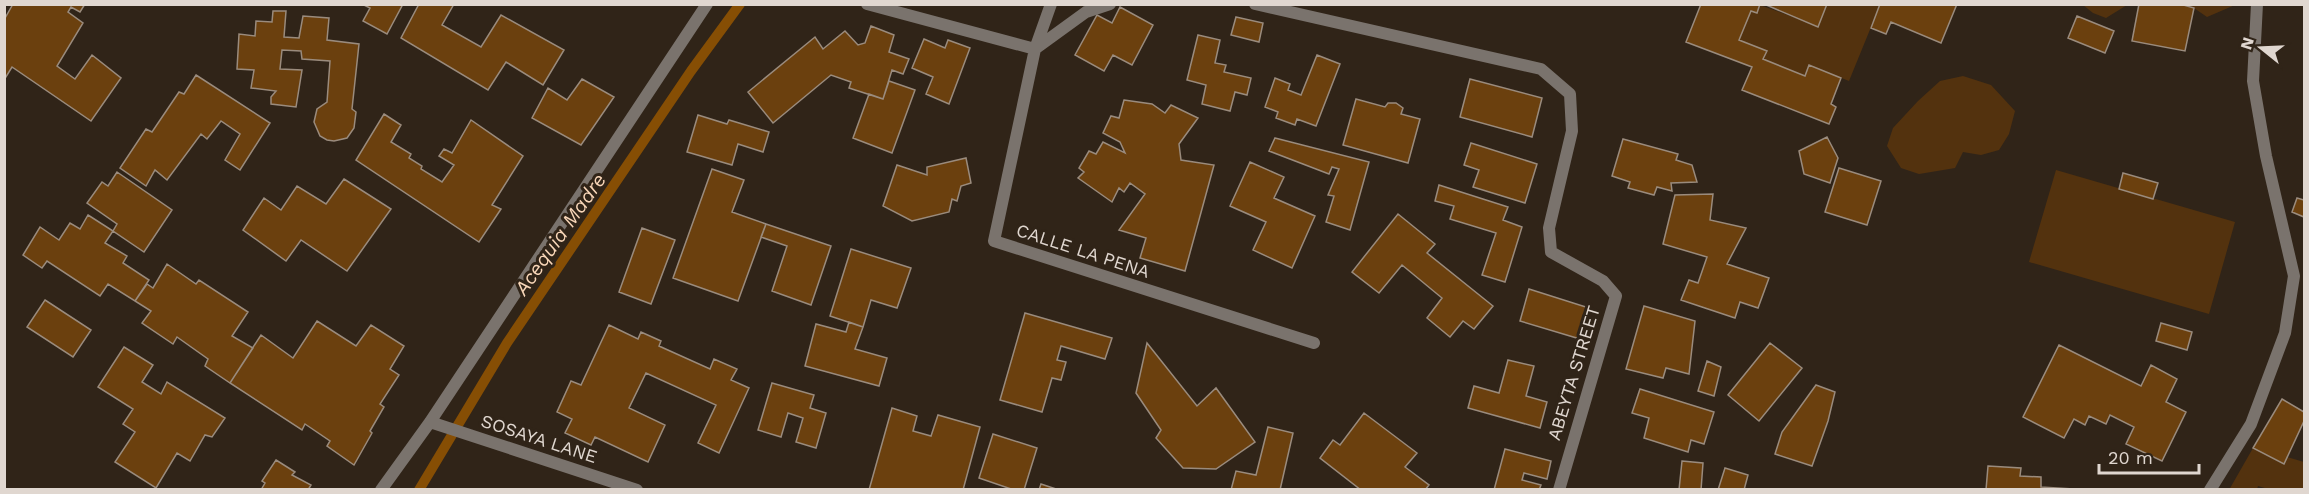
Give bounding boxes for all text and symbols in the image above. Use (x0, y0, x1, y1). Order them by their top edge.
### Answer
north arrow (2231, 18, 2291, 78)
text: N (2236, 35, 2258, 52)
water label: Acequia Madre (509, 168, 611, 300)
street label: CALLE LA PENA (1014, 219, 1153, 282)
street label: ABEYTA STREET (1543, 303, 1604, 443)
street label: SOSAYA LANE (478, 410, 600, 467)
scale bar (2099, 437, 2200, 475)
text: 20 m (2108, 447, 2153, 468)

